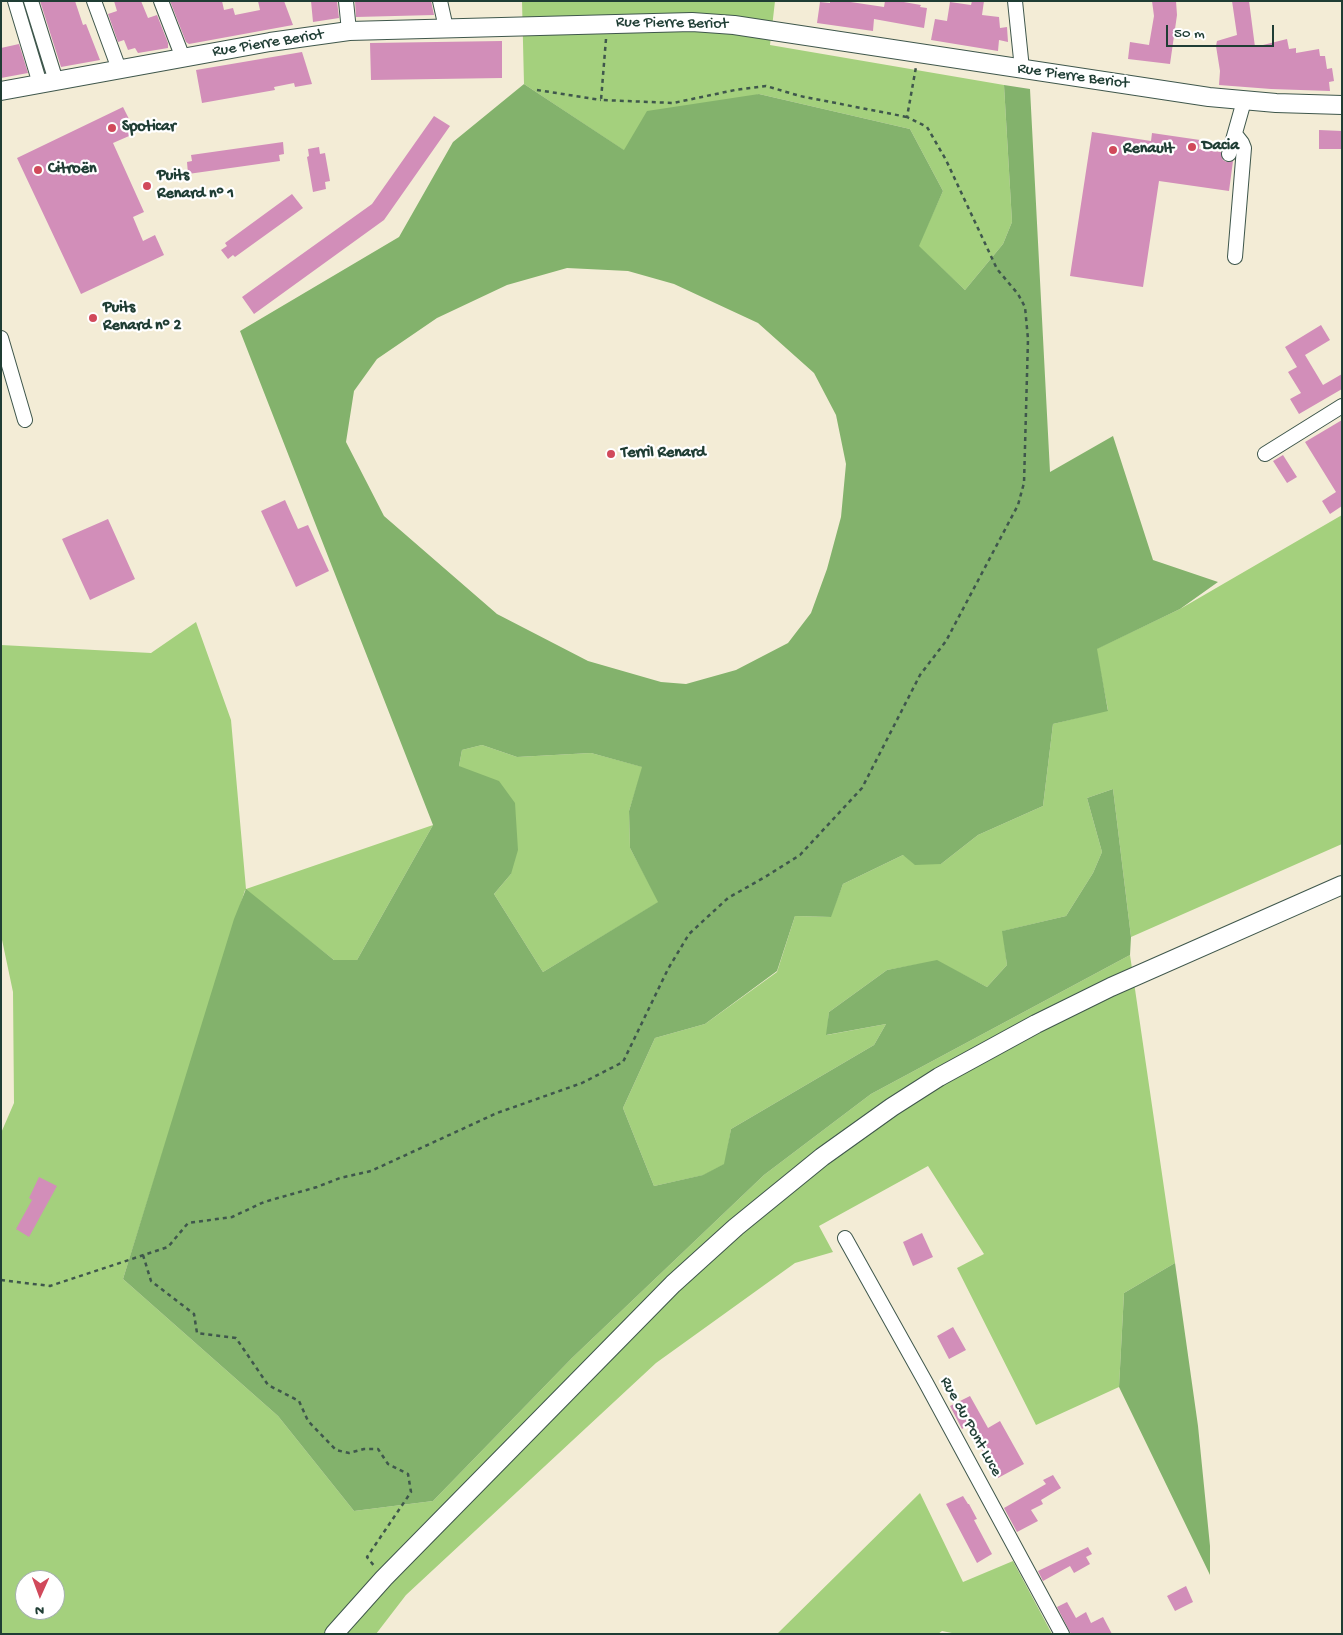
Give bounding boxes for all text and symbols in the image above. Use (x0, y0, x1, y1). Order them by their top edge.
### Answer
street label: Rue Pierre Beriot (616, 13, 728, 35)
scale bar (1168, 15, 1276, 47)
text: 50 m (1174, 25, 1205, 43)
street label: Rue Pierre Beriot (211, 26, 325, 62)
street label: Rue Pierre Beriot (1016, 60, 1130, 94)
place label: Spoticar (122, 118, 176, 138)
marker: Spoticar (106, 122, 118, 134)
place label: Dacia (1202, 137, 1239, 157)
place label: Renault (1123, 140, 1174, 160)
marker: Dacia (1186, 141, 1198, 153)
marker: Renault (1107, 144, 1119, 156)
place label: Citroën (48, 160, 96, 180)
marker: Citroën (32, 164, 44, 176)
place label: Puits Renard n° 1 (157, 167, 234, 205)
marker: Puits Renard n° 1 (141, 180, 153, 192)
place label: Puits Renard n° 2 (103, 299, 181, 337)
marker: Puits Renard n° 2 (87, 312, 99, 324)
place label: Terril Renard (621, 444, 706, 464)
marker: Terril Renard (605, 448, 617, 460)
street label: Rue du Pont Luce (935, 1374, 1005, 1480)
north arrow (15, 1570, 65, 1620)
text: N (35, 1601, 44, 1618)

